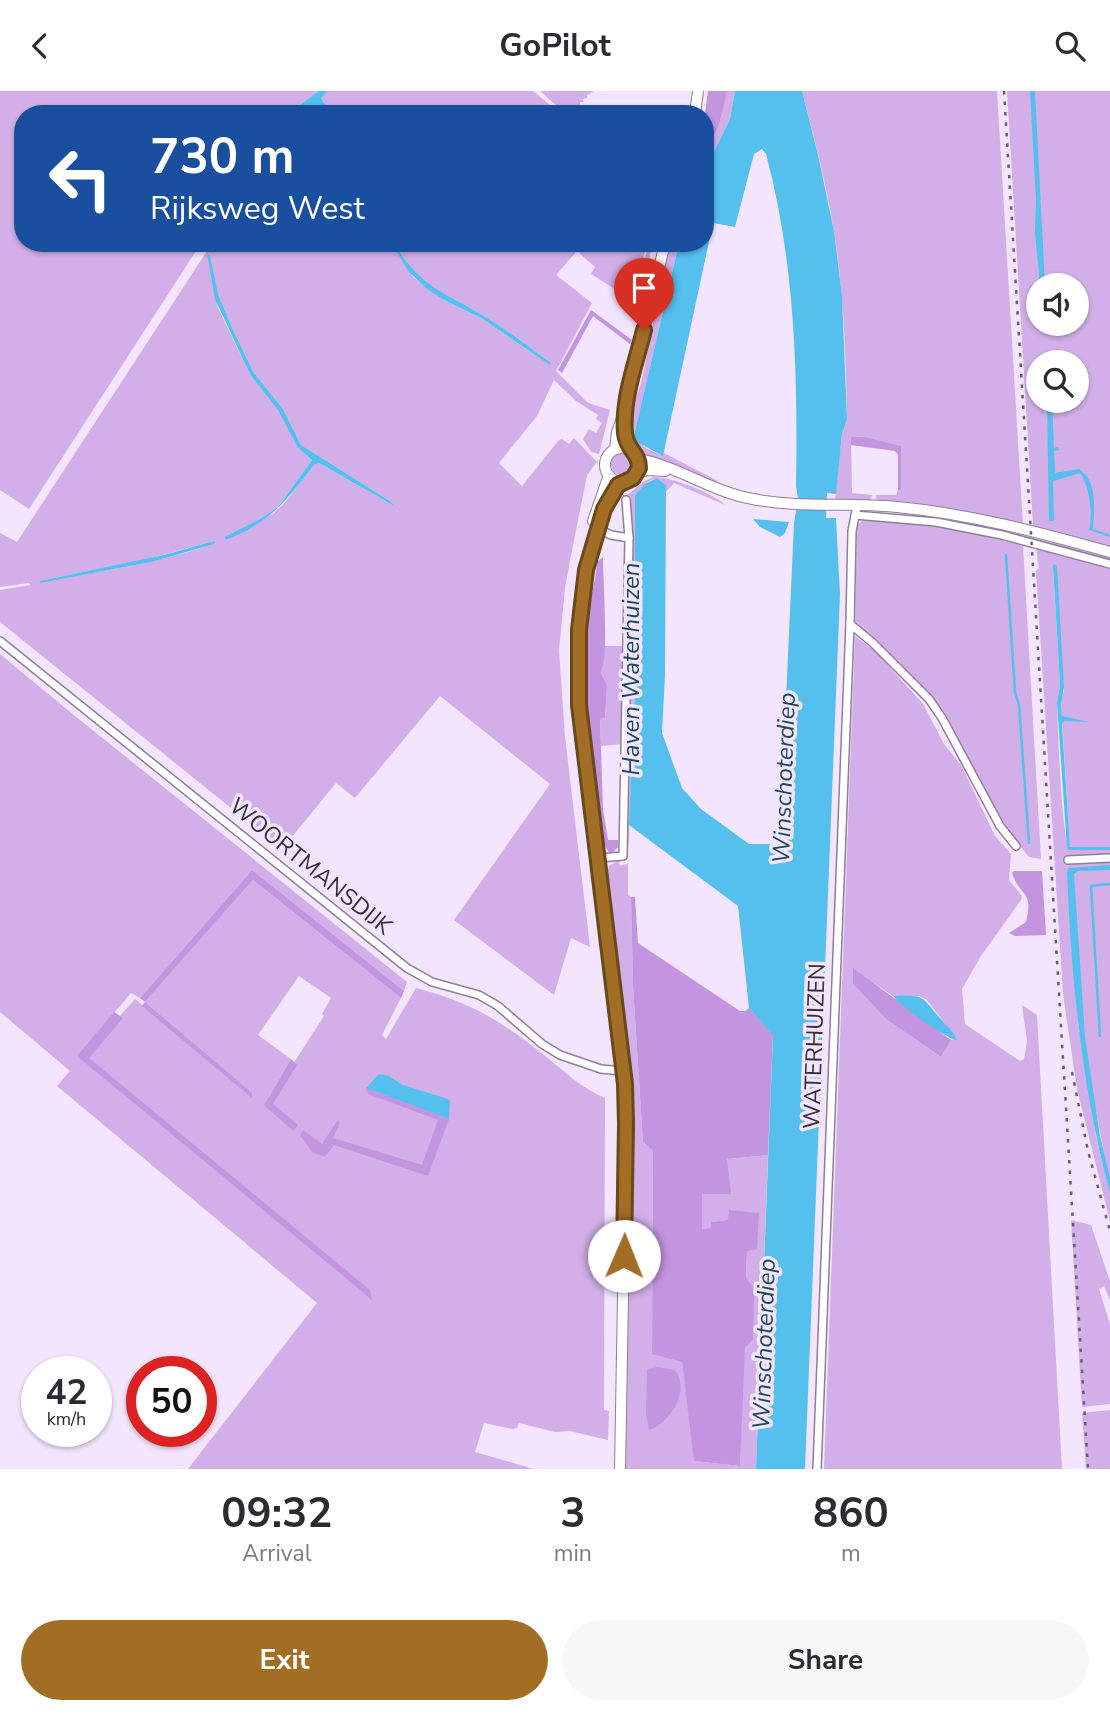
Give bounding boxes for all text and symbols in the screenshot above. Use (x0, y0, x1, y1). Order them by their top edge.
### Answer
text: GoPilot (499, 24, 611, 67)
icon: back (21, 27, 59, 65)
icon: search (1051, 27, 1089, 65)
text: 730 m (150, 123, 294, 190)
icon: left (35, 133, 126, 224)
text: Rijksweg West (150, 187, 365, 230)
pin (614, 258, 674, 330)
icon: arrive (625, 269, 663, 307)
map controls (1026, 273, 1089, 413)
button: sound (1026, 273, 1089, 336)
button: search (1026, 350, 1089, 413)
water label: Haven Waterhuizen (615, 563, 647, 775)
water label: Winschoterdiep (765, 692, 803, 864)
street label: WOORTMANSDIJK (223, 791, 399, 942)
street label: WATERHUIZEN (796, 963, 833, 1129)
position arrow (587, 1219, 661, 1293)
water label: Winschoterdiep (745, 1258, 783, 1430)
speed limit sign: 50 (126, 1356, 217, 1447)
text: 42 (45, 1369, 88, 1416)
text: km/h (47, 1407, 86, 1431)
text: 09:32 (221, 1485, 332, 1542)
text: 3 (560, 1485, 585, 1542)
text: 860 (813, 1485, 889, 1542)
text: Arrival (242, 1538, 311, 1569)
text: min (554, 1538, 592, 1569)
text: m (841, 1538, 861, 1569)
button: Exit (21, 1620, 548, 1700)
button: Share (562, 1620, 1089, 1700)

